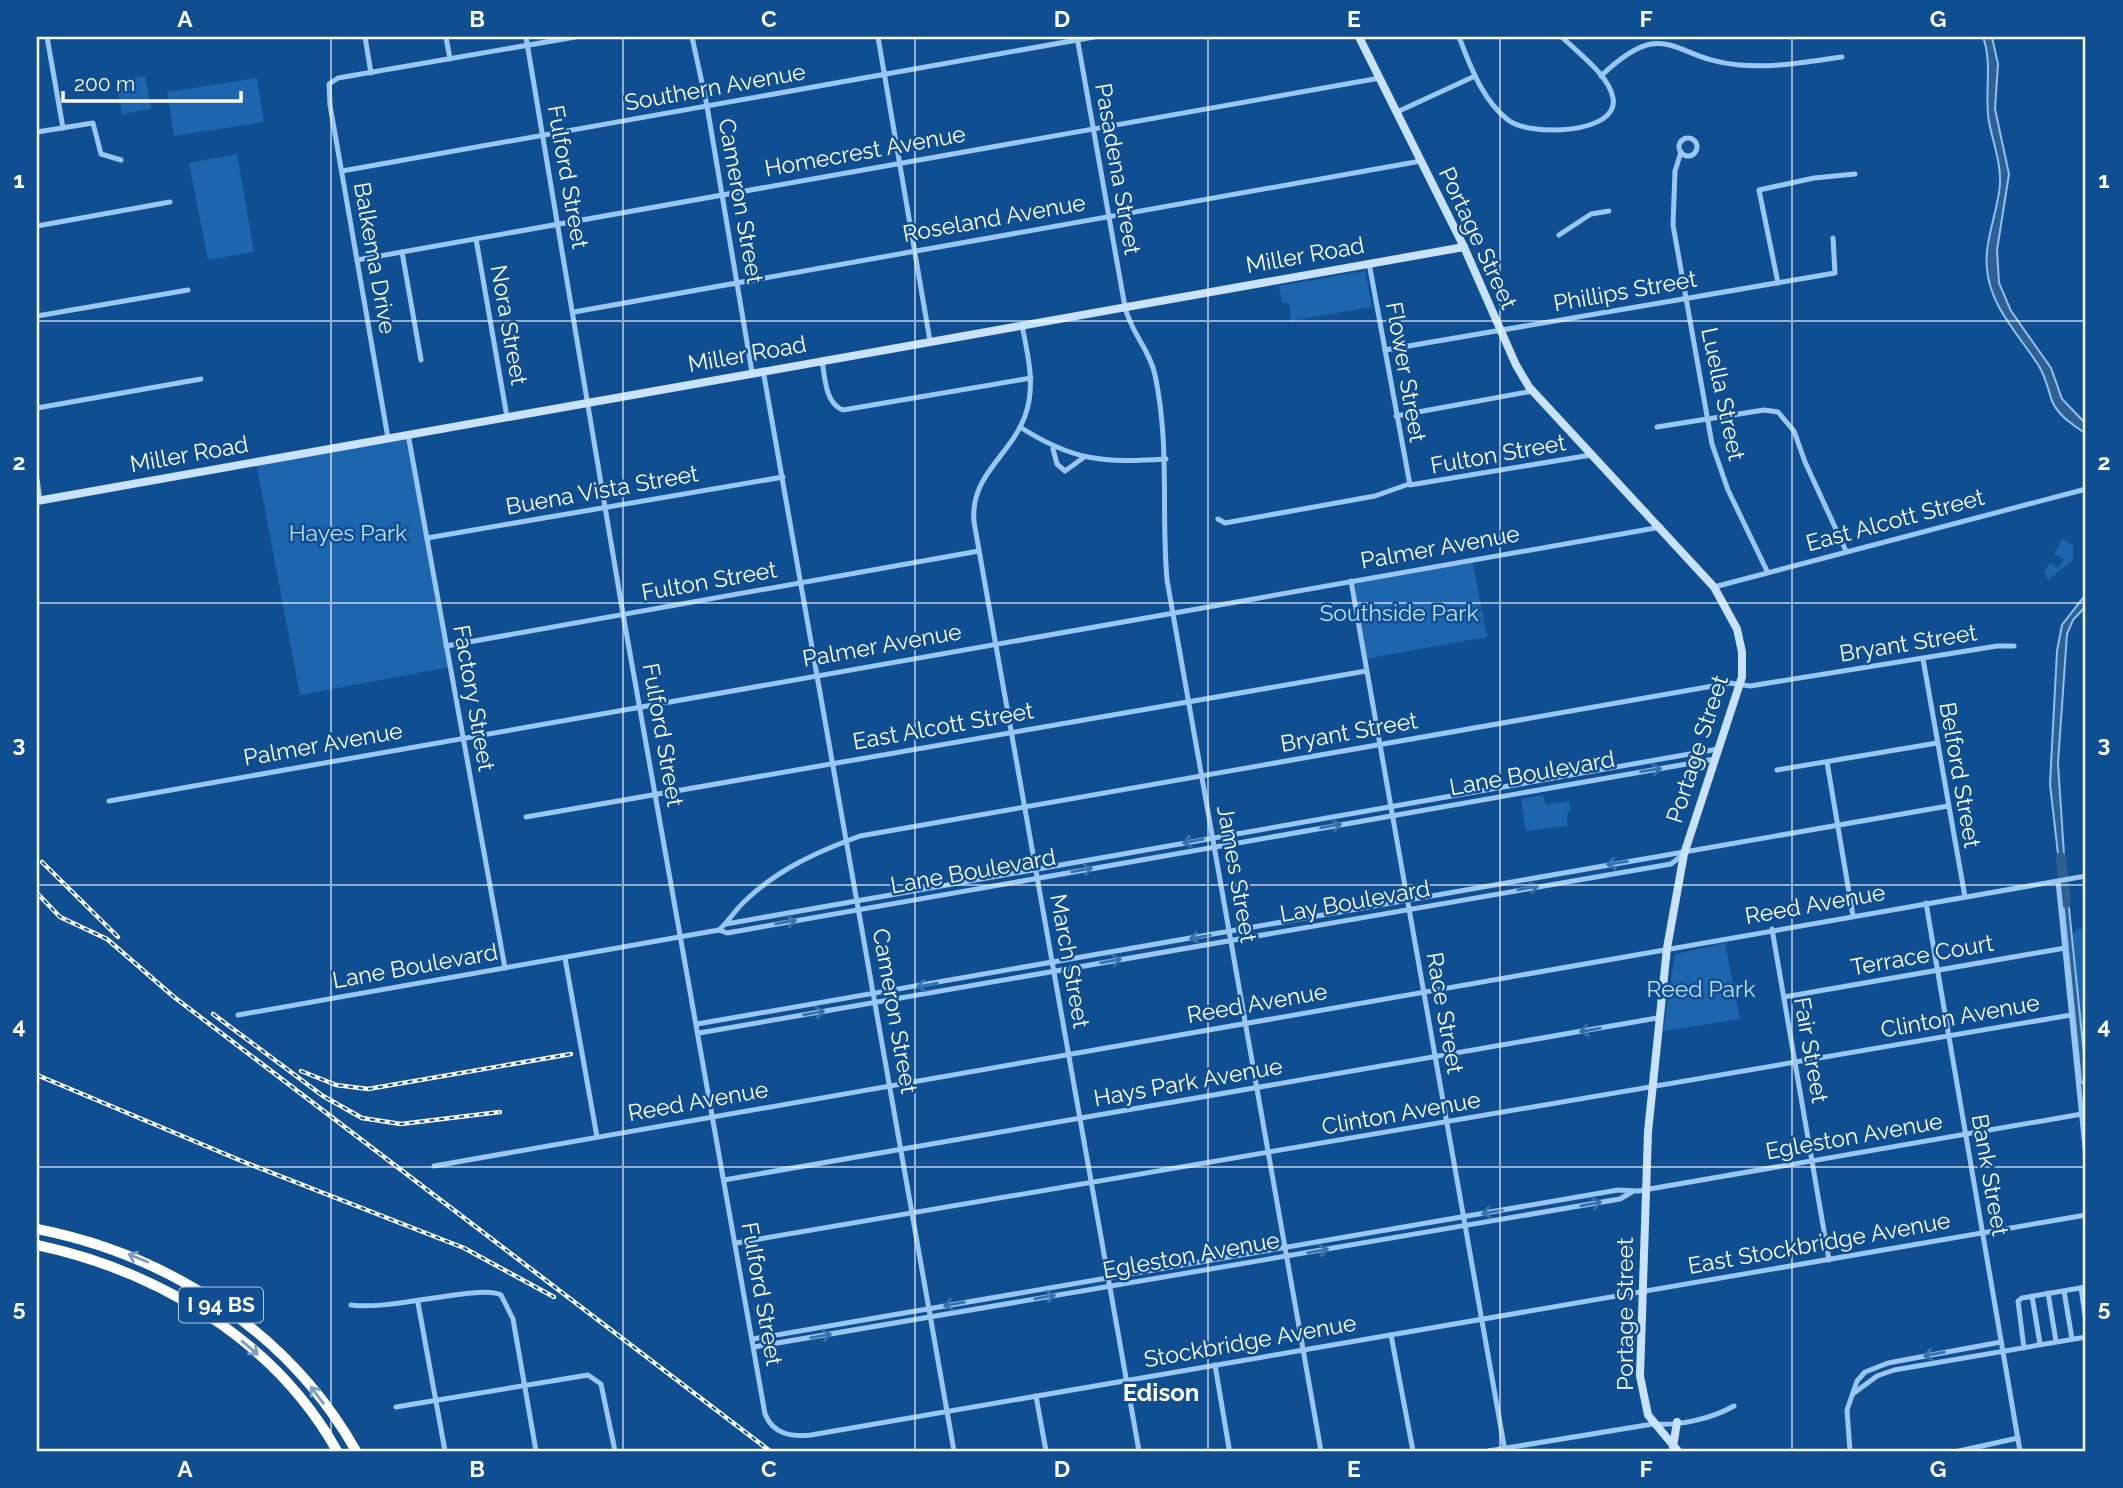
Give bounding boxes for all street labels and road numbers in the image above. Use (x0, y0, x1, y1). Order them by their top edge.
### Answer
street label: Southern Avenue (622, 57, 807, 116)
street label: Pasadena Street (1090, 81, 1147, 257)
street label: Fulford Street (543, 103, 594, 251)
street label: Cameron Street (714, 116, 769, 286)
street label: Homecrest Avenue (762, 120, 968, 181)
street label: Portage Street (1434, 163, 1523, 313)
street label: Balkema Drive (349, 180, 402, 336)
street label: Roseland Avenue (900, 188, 1088, 247)
street label: Miller Road (1244, 231, 1366, 278)
street label: Nora Street (486, 263, 533, 387)
street label: Phillips Street (1551, 265, 1699, 316)
street label: Flower Street (1381, 300, 1432, 444)
street label: Luella Street (1696, 325, 1751, 463)
street label: Miller Road (686, 330, 808, 377)
street label: Fulton Street (1428, 428, 1568, 479)
street label: Miller Road (128, 430, 250, 477)
street label: Buena Vista Street (503, 459, 701, 520)
street label: East Alcott Street (1803, 483, 1987, 556)
street label: Palmer Avenue (1358, 519, 1522, 574)
street label: Fulton Street (639, 555, 779, 606)
street label: Palmer Avenue (800, 617, 964, 672)
street label: Bryant Street (1837, 618, 1979, 667)
street label: Factory Street (448, 623, 501, 773)
street label: Fulford Street (638, 661, 689, 809)
street label: Portage Street (1660, 671, 1733, 826)
street label: East Alcott Street (850, 696, 1036, 755)
street label: Belford Street (1934, 700, 1987, 850)
street label: Bryant Street (1278, 706, 1420, 757)
street label: Palmer Avenue (241, 716, 405, 771)
street label: Lane Boulevard (1447, 745, 1617, 800)
street label: James Street (1212, 803, 1263, 945)
street label: Lane Boulevard (888, 843, 1058, 898)
street label: Lay Boulevard (1278, 874, 1432, 927)
street label: Reed Avenue (1743, 878, 1887, 929)
street label: March Street (1045, 892, 1096, 1030)
street label: Cameron Street (868, 926, 923, 1096)
street label: Terrace Court (1848, 929, 1996, 980)
street label: Lane Boulevard (330, 938, 500, 993)
street label: Race Street (1422, 950, 1470, 1076)
street label: Reed Avenue (1185, 977, 1329, 1028)
street label: Clinton Avenue (1878, 988, 2041, 1043)
street label: Fair Street (1789, 995, 1834, 1105)
street label: Hays Park Avenue (1092, 1052, 1284, 1111)
street label: Reed Avenue (626, 1075, 770, 1126)
street label: Clinton Avenue (1319, 1085, 1482, 1140)
street label: Egleston Avenue (1763, 1107, 1944, 1164)
street label: Bank Street (1967, 1112, 2015, 1238)
street label: East Stockbridge Avenue (1686, 1206, 1952, 1279)
street label: Fulford Street (737, 1220, 788, 1368)
street label: Egleston Avenue (1100, 1226, 1281, 1283)
street label: Portage Street (1611, 1237, 1638, 1391)
road number: I 94 BS (179, 1288, 263, 1322)
street label: Stockbridge Avenue (1142, 1309, 1358, 1372)

